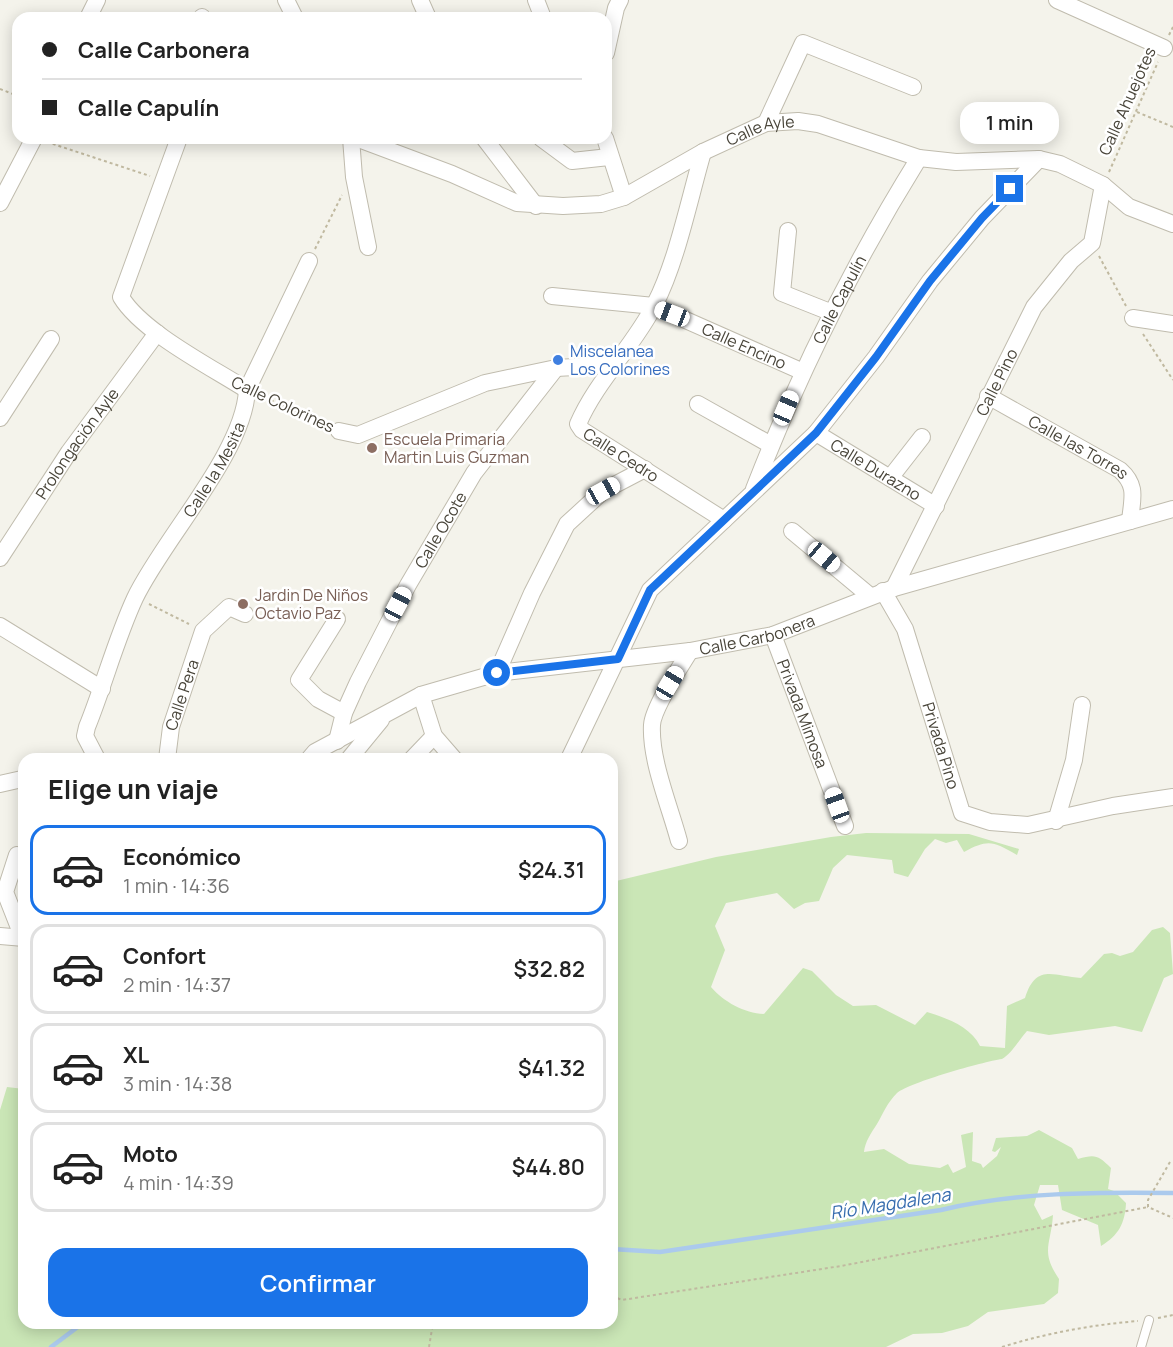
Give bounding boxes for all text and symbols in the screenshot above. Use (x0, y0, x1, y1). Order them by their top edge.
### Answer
text: Calle Carbonera (78, 35, 250, 65)
street label: Calle Ahuejotes (1093, 43, 1161, 159)
text: Calle Capulín (78, 93, 219, 123)
callout: 1 min (960, 102, 1060, 144)
text: 1 min (986, 109, 1033, 136)
street label: Calle Ayle (723, 110, 795, 151)
route end (996, 175, 1023, 202)
street label: Calle Capulín (808, 251, 871, 347)
car (652, 299, 692, 329)
street label: Calle Encino (698, 318, 790, 374)
place label: Miscelanea Los Colorines (570, 340, 670, 380)
street label: Calle Pino (970, 345, 1023, 420)
marker: Miscelanea Los Colorines (551, 353, 565, 367)
street label: Calle Colorines (228, 371, 338, 437)
street label: Prolongación Ayle (30, 383, 124, 503)
car (771, 388, 801, 428)
street label: Calle las Torres (1025, 410, 1134, 484)
street label: Calle la Mesita (178, 419, 250, 521)
street label: Calle Cedro (579, 423, 663, 487)
place label: Escuela Primaria Martin Luis Guzman (384, 428, 529, 468)
street label: Calle Durazno (826, 433, 925, 505)
marker: Escuela Primaria Martin Luis Guzman (365, 441, 379, 455)
car (583, 474, 623, 508)
street label: Calle Ocote (409, 487, 472, 572)
car (804, 539, 844, 575)
place label: Jardin De Niños Octavio Paz (255, 584, 368, 624)
car (382, 584, 414, 624)
marker: Jardin De Niños Octavio Paz (236, 597, 250, 611)
street label: Calle Carbonera (697, 609, 818, 660)
street label: Privada Mimosa (772, 656, 833, 771)
street label: Calle Pera (160, 657, 204, 733)
route start (483, 659, 510, 686)
car (653, 663, 687, 703)
street label: Privada Pino (917, 700, 965, 792)
text: Elige un viaje (48, 770, 219, 807)
car (822, 785, 852, 825)
text: Económico (123, 842, 241, 872)
icon: car (51, 843, 105, 897)
text: $24.31 (518, 855, 585, 885)
text: 1 min · 14:36 (123, 872, 230, 899)
text: Confort (123, 941, 206, 971)
icon: car (51, 942, 105, 996)
text: $32.82 (514, 954, 585, 984)
text: 2 min · 14:37 (123, 971, 231, 998)
text: XL (123, 1040, 149, 1070)
icon: car (51, 1041, 105, 1095)
text: $41.32 (518, 1053, 585, 1083)
text: 3 min · 14:38 (123, 1070, 232, 1097)
text: Moto (123, 1139, 178, 1169)
icon: car (51, 1140, 105, 1194)
text: $44.80 (512, 1152, 585, 1182)
text: 4 min · 14:39 (123, 1169, 234, 1196)
water label: Río Magdalena (828, 1181, 953, 1224)
button: Confirmar (48, 1248, 588, 1317)

